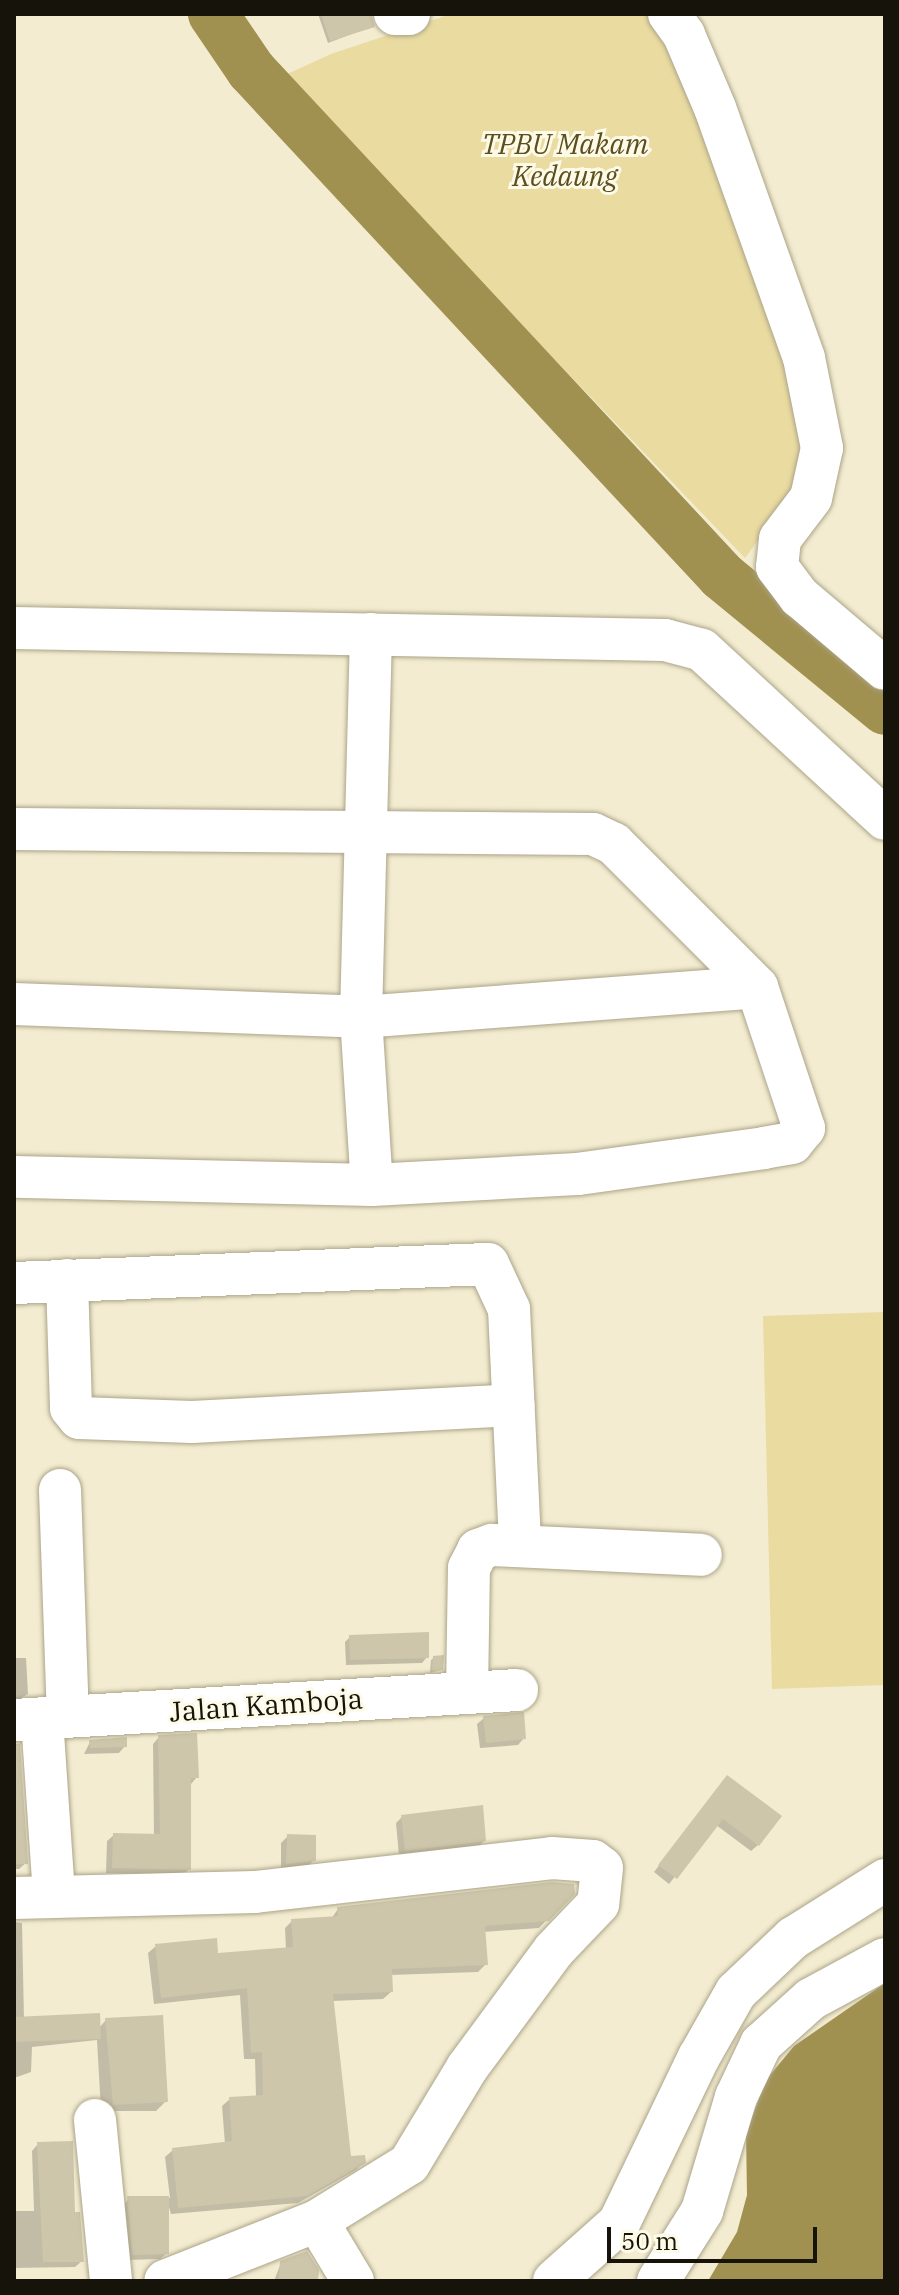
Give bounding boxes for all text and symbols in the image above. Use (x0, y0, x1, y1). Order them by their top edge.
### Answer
park label: TPBU Makam Kedaung (482, 127, 648, 193)
street label: Jalan Kamboja (168, 1681, 364, 1729)
scale bar (611, 2211, 821, 2261)
text: 50 m (621, 2225, 678, 2257)

